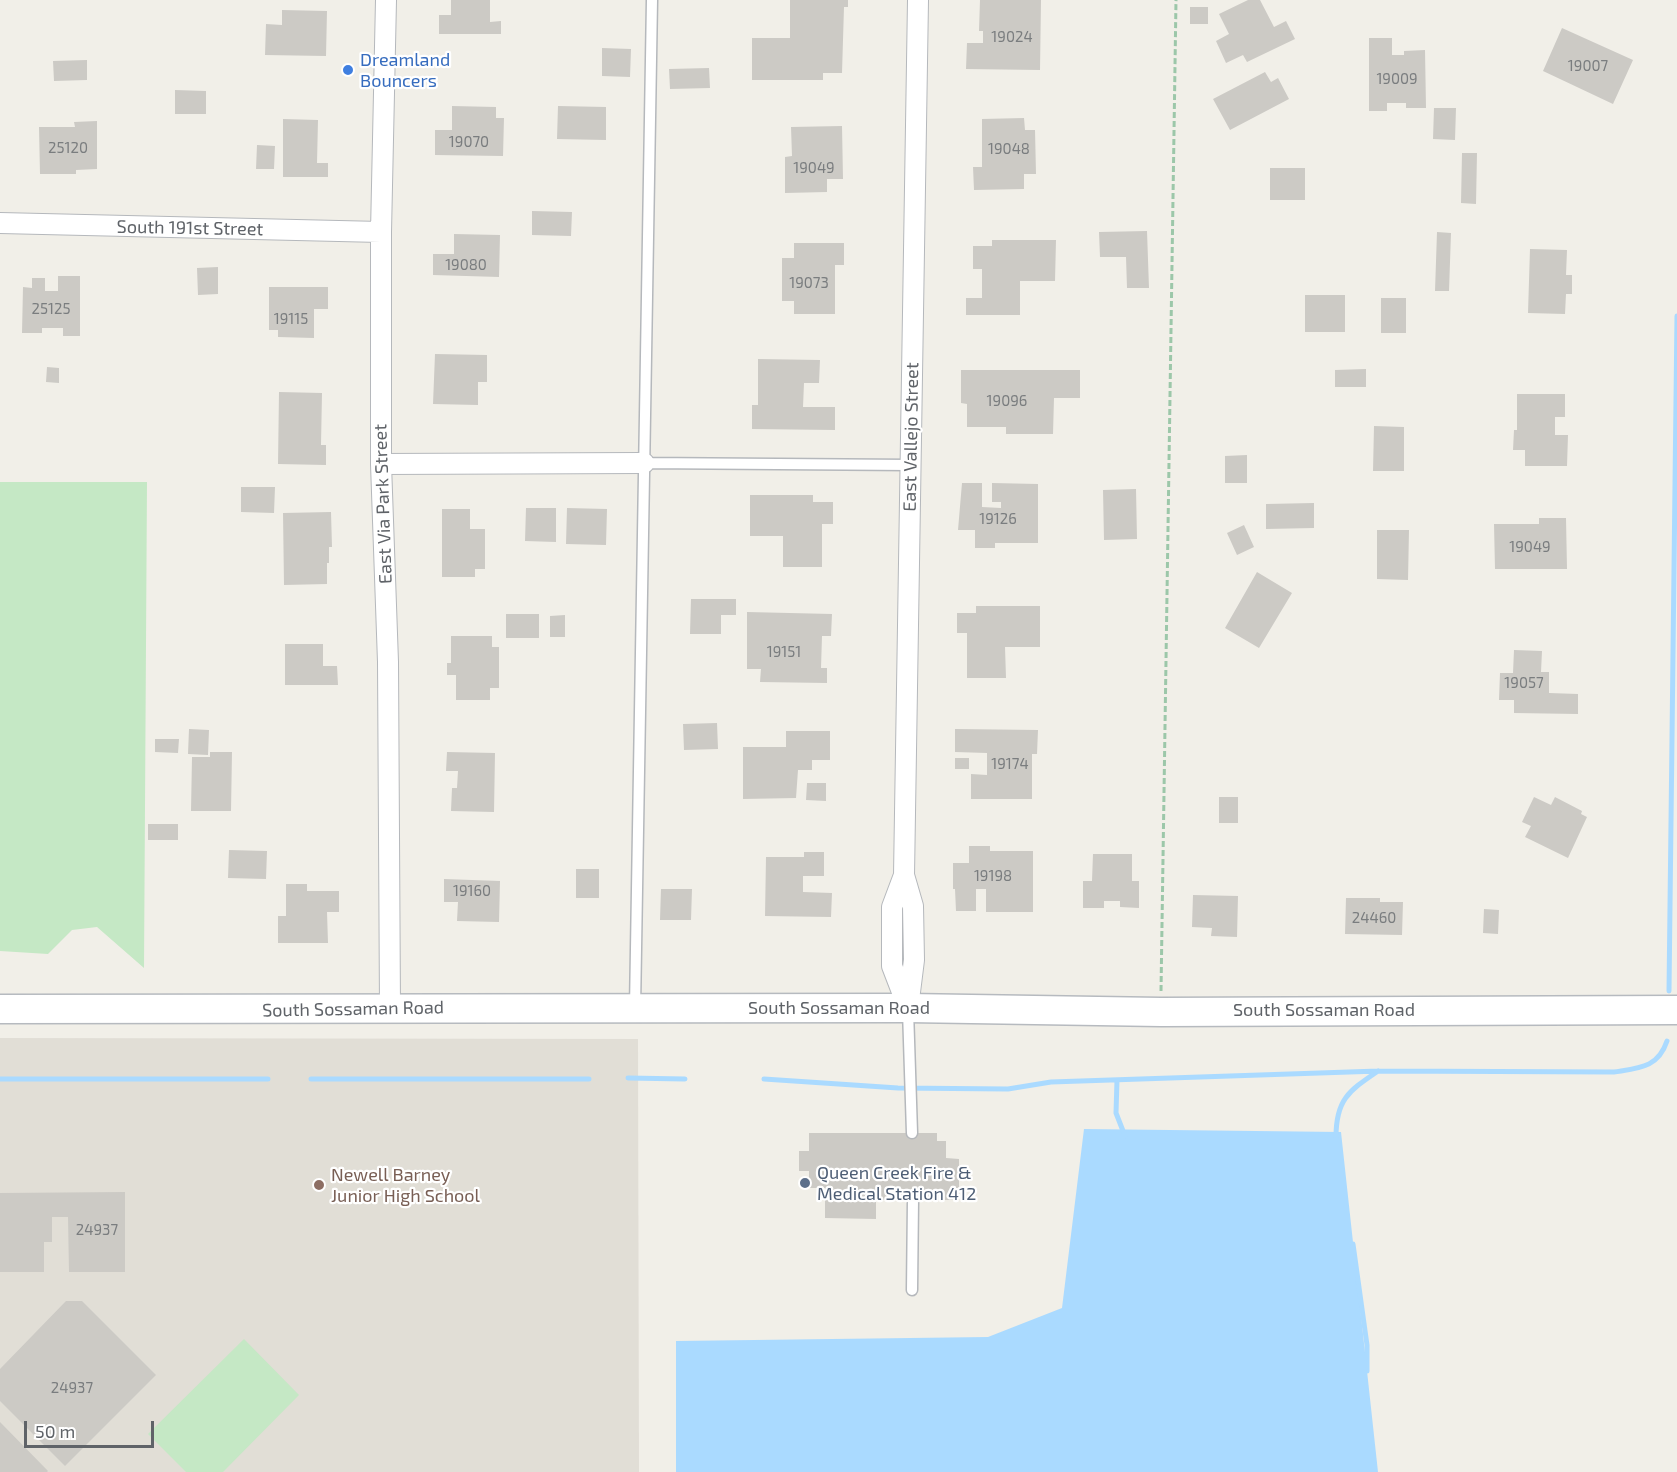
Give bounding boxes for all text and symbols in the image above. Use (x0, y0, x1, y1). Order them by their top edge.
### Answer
house number: 19024 (991, 28, 1033, 46)
place label: Dreamland Bouncers (360, 49, 450, 92)
house number: 19007 (1568, 57, 1608, 75)
marker: Dreamland Bouncers (341, 63, 355, 77)
house number: 19009 (1376, 70, 1418, 88)
house number: 19070 (449, 133, 489, 151)
house number: 25120 (48, 139, 88, 157)
house number: 19048 (988, 140, 1030, 158)
house number: 19049 (793, 159, 835, 177)
street label: South 191st Street (117, 216, 263, 240)
house number: 19080 (445, 256, 487, 274)
house number: 19073 (789, 274, 829, 292)
house number: 25125 (32, 300, 70, 318)
house number: 19115 (274, 310, 308, 328)
street label: East Vallejo Street (899, 362, 923, 512)
house number: 19096 (987, 392, 1027, 410)
street label: East Via Park Street (369, 424, 397, 584)
house number: 19126 (979, 510, 1017, 528)
house number: 19049 (1509, 538, 1551, 556)
house number: 19151 (767, 643, 801, 661)
house number: 19057 (1504, 674, 1544, 692)
house number: 19174 (991, 755, 1029, 773)
house number: 19198 (974, 867, 1012, 885)
house number: 19160 (453, 882, 491, 900)
house number: 24460 (1352, 909, 1396, 927)
street label: South Sossaman Road (262, 997, 444, 1021)
street label: South Sossaman Road (748, 997, 930, 1019)
street label: South Sossaman Road (1233, 999, 1415, 1021)
place label: Queen Creek Fire & Medical Station 412 (817, 1162, 976, 1204)
place label: Newell Barney Junior High School (331, 1164, 480, 1206)
marker: Queen Creek Fire & Medical Station 412 (798, 1176, 812, 1190)
marker: Newell Barney Junior High School (312, 1178, 326, 1192)
house number: 24937 (76, 1221, 118, 1239)
house number: 24937 (51, 1379, 93, 1397)
scale bar (27, 1409, 158, 1447)
text: 50 m (35, 1420, 75, 1442)

